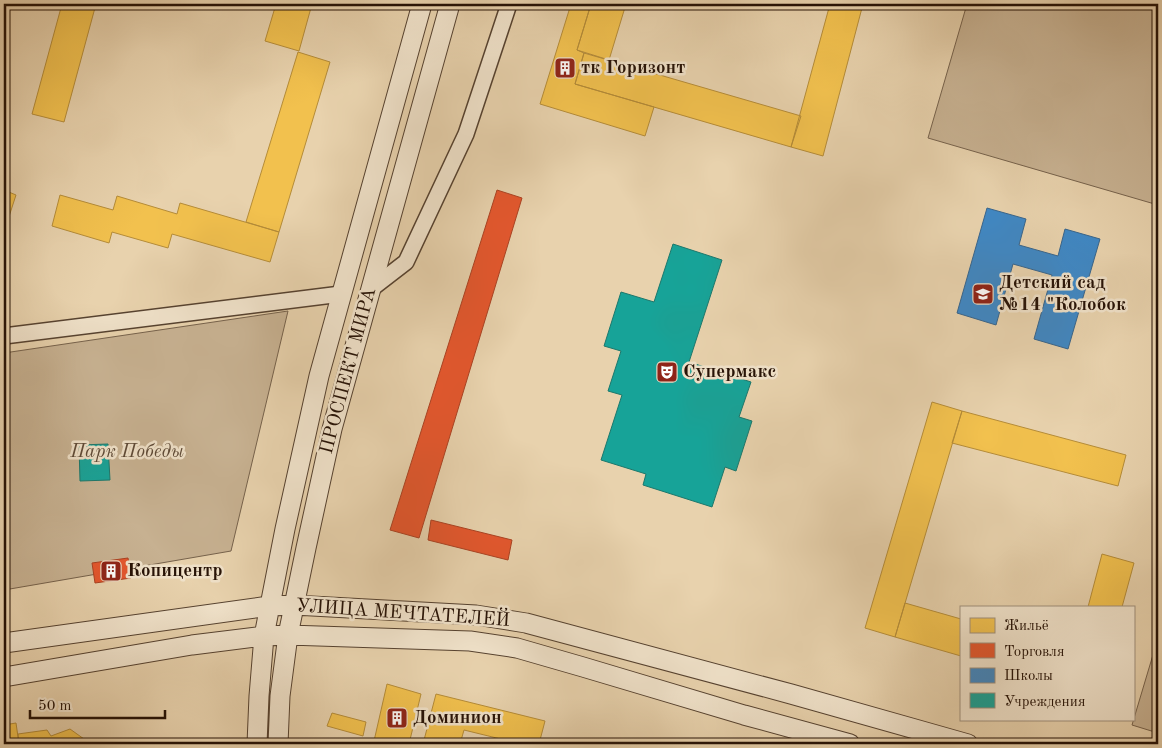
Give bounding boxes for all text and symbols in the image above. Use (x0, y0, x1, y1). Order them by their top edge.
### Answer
building icon: тк Горизонт (553, 56, 577, 80)
place label: тк Горизонт (581, 59, 686, 78)
place label: Детский сад №14 "Колобок (999, 274, 1126, 315)
school or university icon: Детский сад №14 "Колобок (971, 282, 995, 306)
street label: ПРОСПЕКТ МИРА (318, 285, 380, 456)
theatre icon: Супермакс (655, 360, 679, 384)
place label: Супермакс (683, 363, 776, 382)
park label: Парк Победы (69, 442, 184, 462)
building icon: Копицентр (99, 559, 123, 583)
place label: Копицентр (127, 562, 223, 581)
street label: УЛИЦА МЕЧТАТЕЛЕЙ (295, 593, 511, 631)
legend (960, 606, 1134, 720)
text: Жильё (1004, 619, 1049, 634)
text: Торговля (1004, 645, 1065, 660)
text: Школы (1004, 669, 1053, 684)
scale bar (30, 688, 165, 720)
text: Учреждения (1004, 695, 1086, 710)
text: 50 m (38, 699, 72, 714)
building icon: Доминион (385, 706, 409, 730)
place label: Доминион (413, 709, 502, 728)

